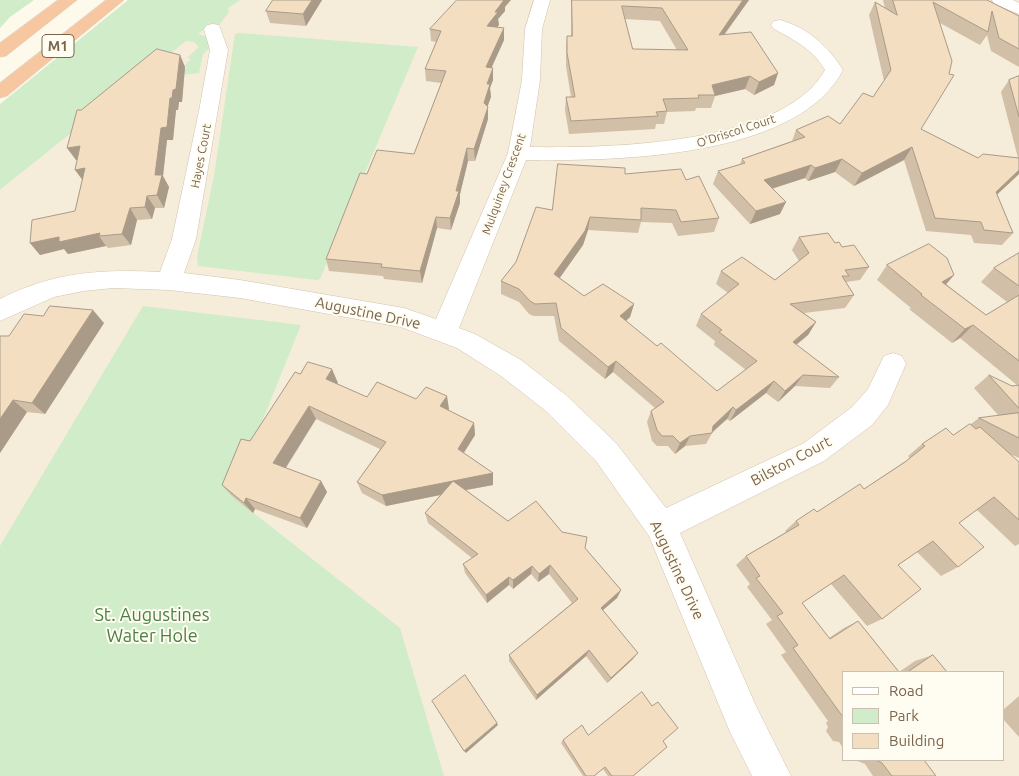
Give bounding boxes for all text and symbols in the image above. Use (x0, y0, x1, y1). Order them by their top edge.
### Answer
road number: M1 (42, 34, 74, 58)
street label: O'Driscol Court (695, 111, 777, 151)
street label: Hayes Court (188, 123, 214, 189)
street label: Mulquiney Crescent (479, 131, 529, 237)
street label: Augustine Drive (314, 293, 422, 333)
street label: Bilston Court (748, 432, 834, 490)
street label: Augustine Drive (646, 518, 708, 622)
park label: St. Augustines Water Hole (94, 604, 210, 646)
legend (842, 671, 1004, 761)
text: Road (889, 682, 924, 699)
text: Park (889, 707, 919, 724)
text: Building (889, 732, 944, 749)

